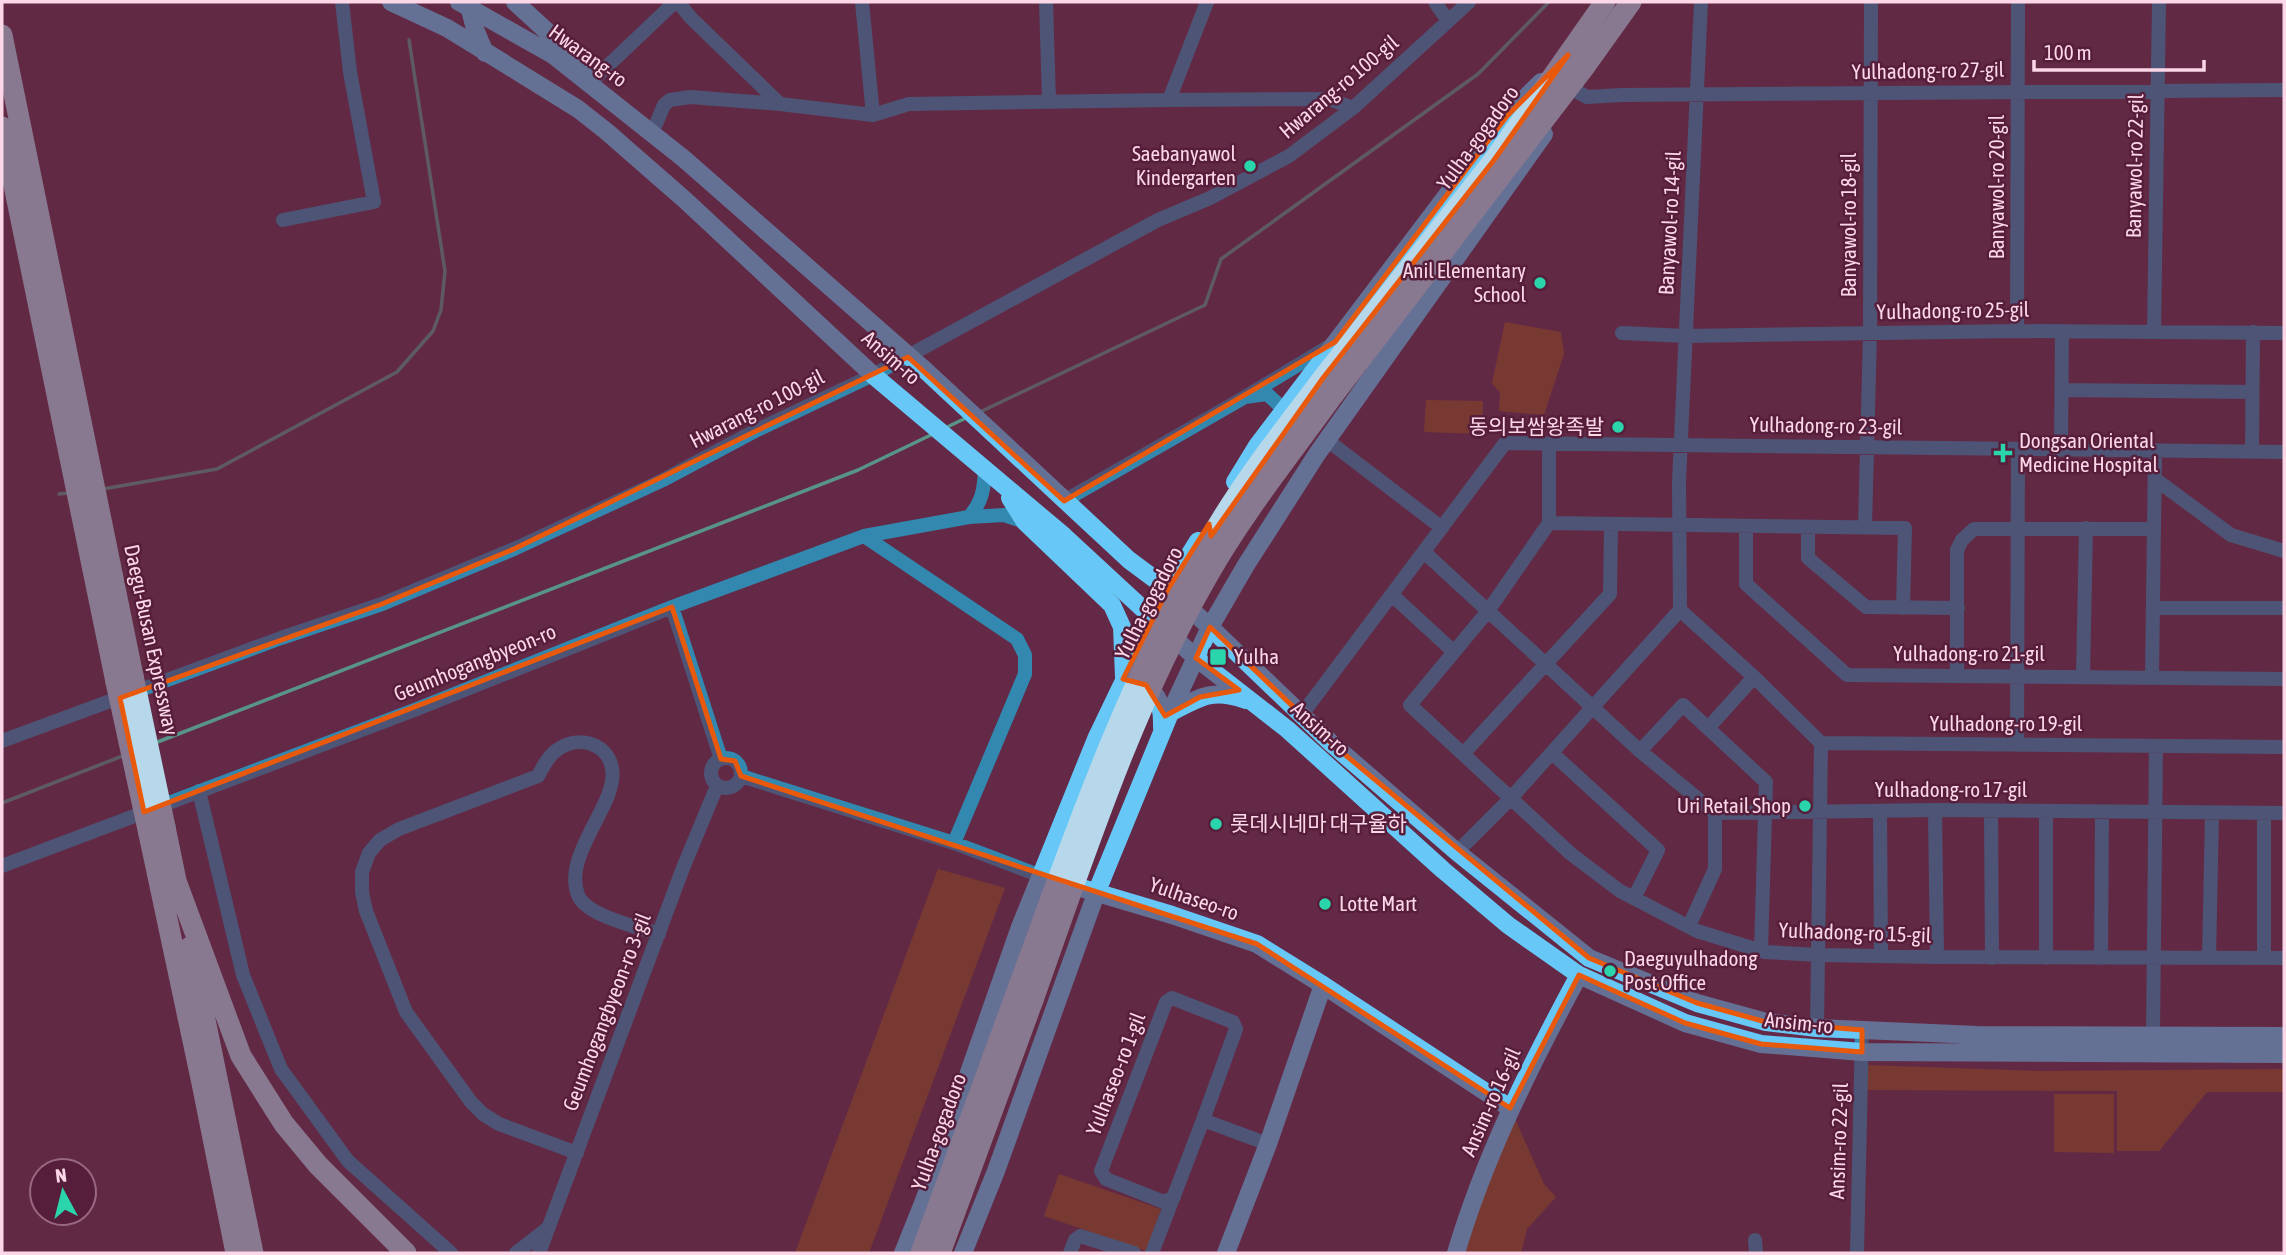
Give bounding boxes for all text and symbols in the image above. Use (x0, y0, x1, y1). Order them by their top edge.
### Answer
street label: Hwarang-ro (545, 19, 632, 91)
scale bar (2034, 28, 2204, 72)
street label: Hwarang-ro 100-gil (1274, 29, 1403, 143)
text: 100 m (2044, 40, 2092, 64)
street label: Yulhadong-ro 27-gil (1851, 57, 2005, 83)
street label: Yulha-gogadoro (1431, 81, 1523, 194)
street label: Banyawol-ro 22-gil (2121, 93, 2147, 238)
street label: Banyawol-ro 20-gil (1984, 114, 2008, 259)
place label: Saebanyawol Kindergarten (1132, 141, 1236, 189)
street label: Banyawol-ro 14-gil (1653, 150, 1685, 296)
street label: Banyawol-ro 18-gil (1836, 152, 1860, 297)
marker: Saebanyawol Kindergarten (1242, 158, 1258, 174)
place label: Anil Elementary School (1403, 258, 1526, 306)
marker: Anil Elementary School (1532, 275, 1548, 291)
street label: Yulhadong-ro 25-gil (1876, 297, 2030, 323)
street label: Ansim-ro (858, 326, 926, 389)
street label: Hwarang-ro 100-gil (685, 364, 828, 452)
street label: Yulhadong-ro 23-gil (1749, 412, 1903, 438)
place label: 동의보쌈왕족발 (1469, 414, 1604, 438)
marker: 동의보쌈왕족발 (1610, 419, 1626, 435)
place label: Dongsan Oriental Medicine Hospital (2019, 428, 2159, 476)
marker: Dongsan Oriental Medicine Hospital (1993, 443, 2013, 463)
street label: Daegu-Busan Expressway (120, 542, 184, 738)
street label: Yulha-gogadoro (1109, 542, 1187, 663)
street label: Geumhogangbyeon-ro (390, 619, 559, 706)
street label: Yulhadong-ro 21-gil (1893, 641, 2045, 665)
place label: Yulha (1234, 644, 1279, 668)
marker: Yulha (1208, 647, 1228, 667)
street label: Ansim-ro (1287, 696, 1354, 760)
street label: Yulhadong-ro 19-gil (1930, 711, 2083, 735)
street label: Yulhadong-ro 17-gil (1875, 777, 2028, 801)
place label: Uri Retail Shop (1677, 793, 1791, 817)
marker: Uri Retail Shop (1797, 798, 1813, 814)
place label: 롯데시네마 대구율하 (1230, 811, 1407, 835)
marker: 롯데시네마 대구율하 (1208, 816, 1224, 832)
street label: Yulhaseo-ro (1146, 872, 1242, 925)
place label: Lotte Mart (1339, 891, 1417, 915)
marker: Lotte Mart (1317, 896, 1333, 912)
street label: Geumhogangbyeon-ro 3-gil (557, 909, 655, 1114)
street label: Yulhadong-ro 15-gil (1778, 917, 1932, 947)
place label: Daeguyulhadong Post Office (1624, 946, 1758, 994)
marker: Daeguyulhadong Post Office (1602, 963, 1618, 979)
street label: Ansim-ro (1763, 1006, 1835, 1038)
street label: Yulhaseo-ro 1-gil (1081, 1009, 1150, 1138)
street label: Ansim-ro 16-gil (1455, 1043, 1525, 1160)
street label: Yulha-gogadoro (906, 1070, 970, 1194)
street label: Ansim-ro 22-gil (1824, 1082, 1852, 1200)
north arrow (28, 1157, 98, 1227)
text: N (54, 1164, 68, 1187)

